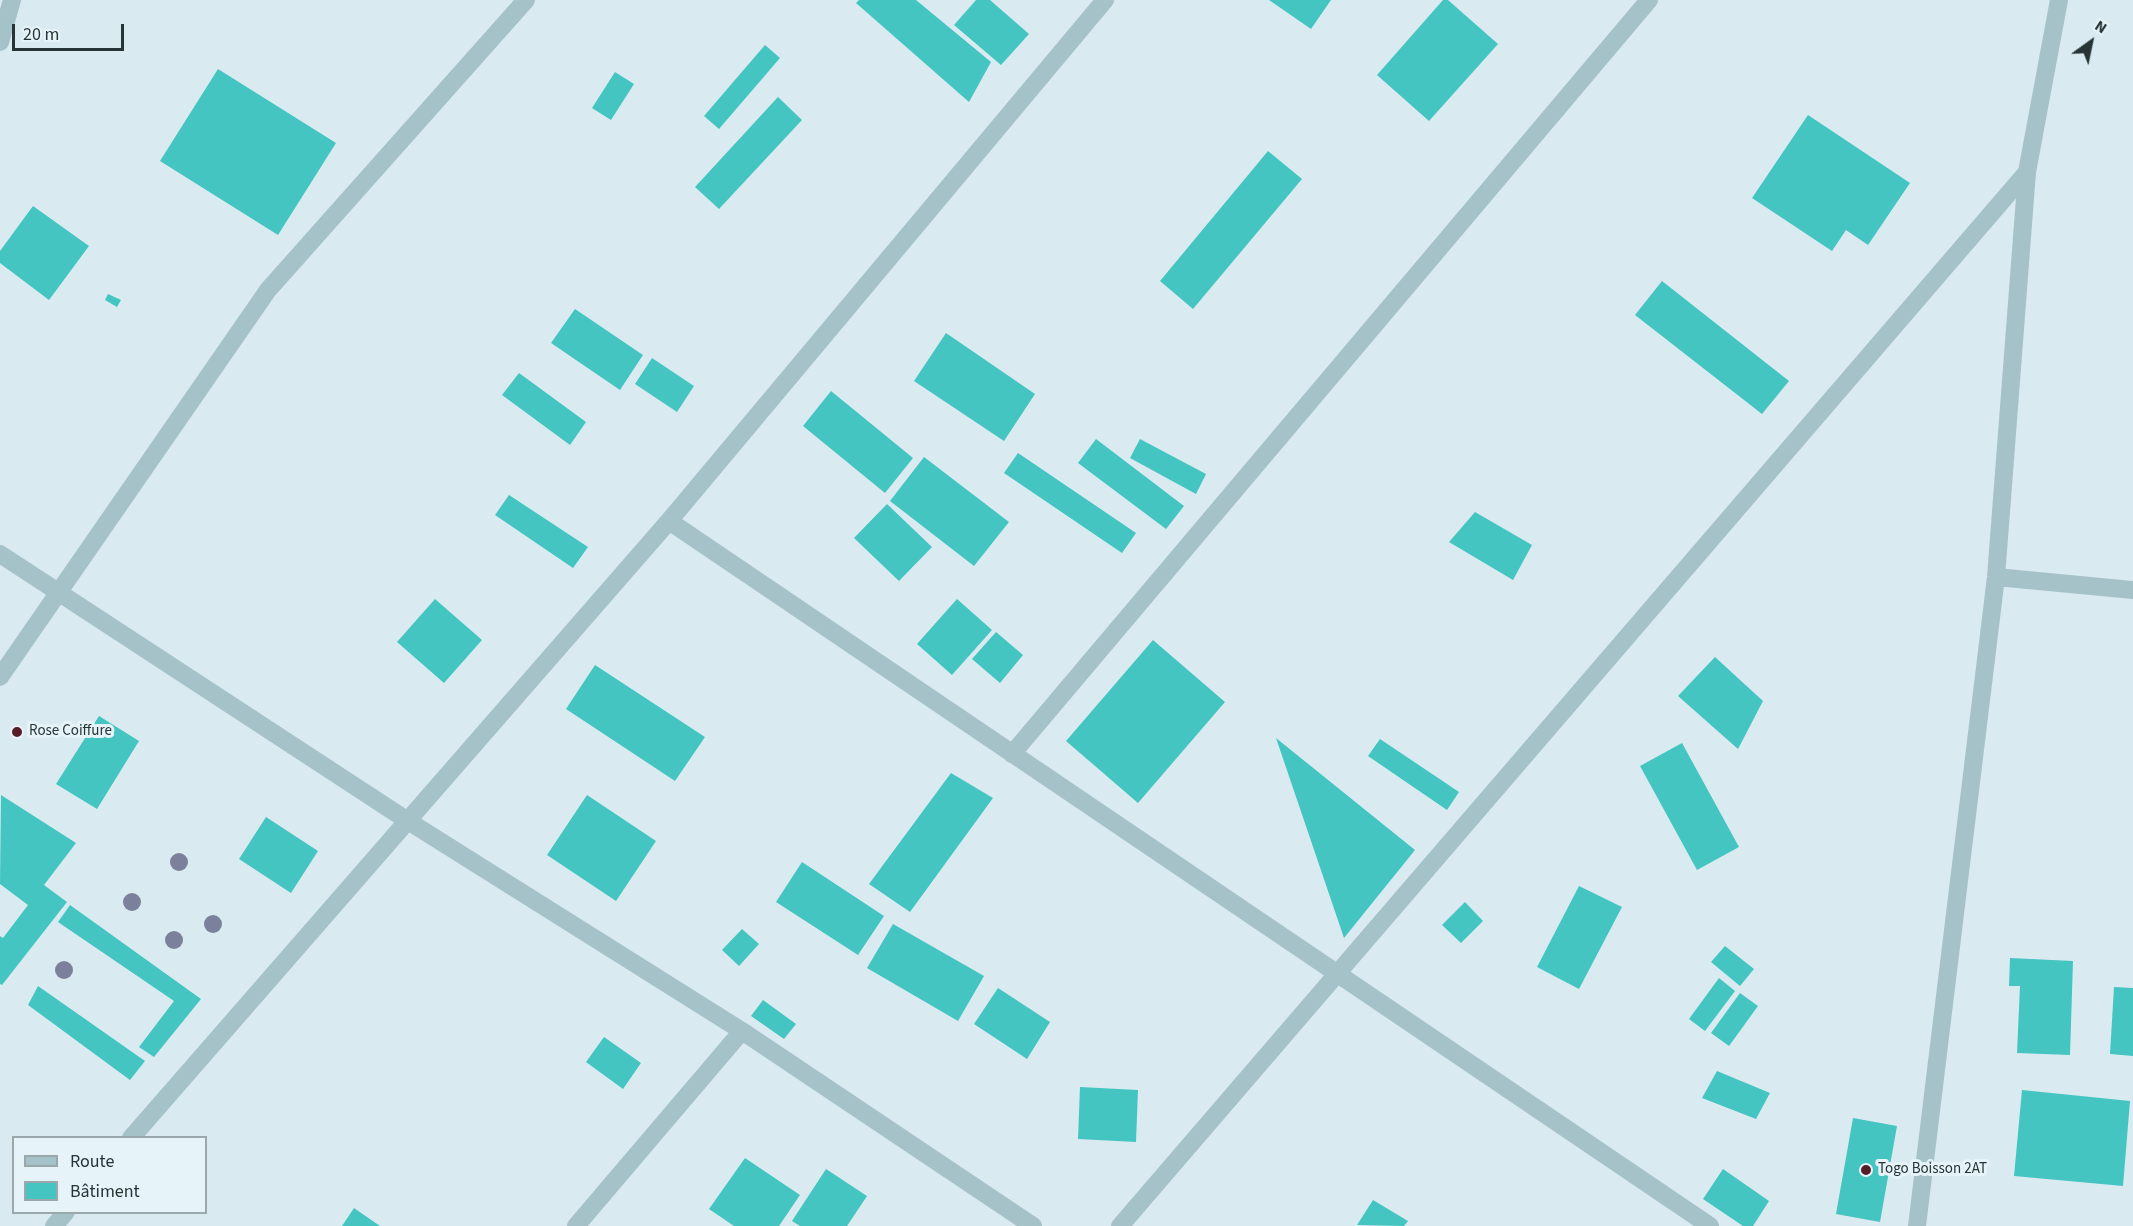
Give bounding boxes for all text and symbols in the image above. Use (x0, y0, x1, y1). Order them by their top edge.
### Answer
scale bar (15, 12, 128, 50)
north arrow (2061, 12, 2121, 72)
text: N (2090, 15, 2111, 39)
text: 20 m (23, 22, 59, 47)
place label: Rose Coiffure (29, 723, 112, 741)
marker: Rose Coiffure (10, 725, 24, 739)
legend (12, 1136, 207, 1214)
text: Route (70, 1149, 114, 1174)
place label: Togo Boisson 2AT (1878, 1161, 1987, 1179)
marker: Togo Boisson 2AT (1859, 1163, 1873, 1177)
text: Bâtiment (70, 1179, 140, 1204)

